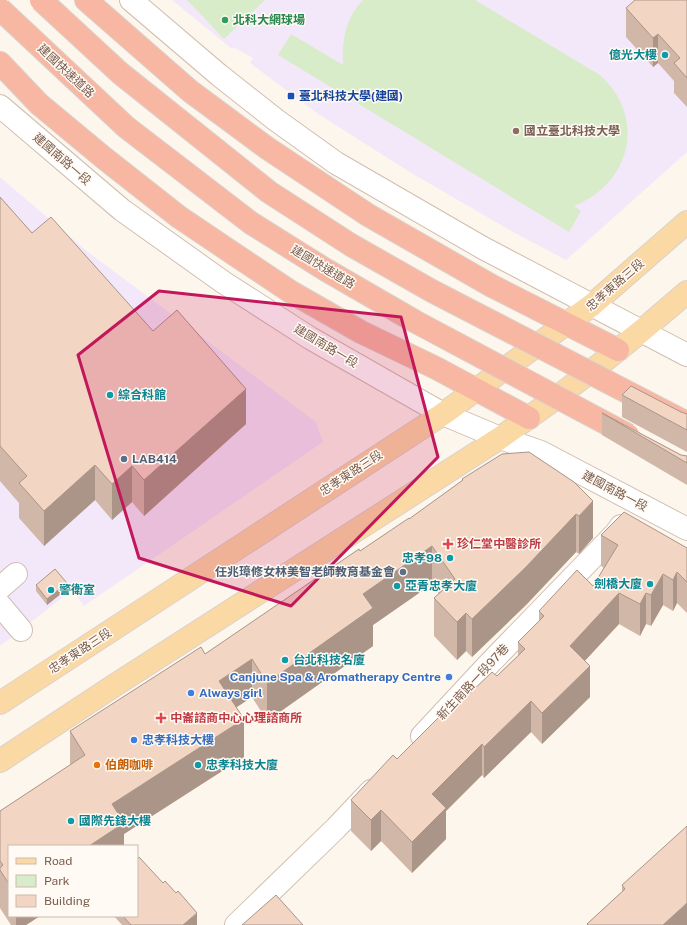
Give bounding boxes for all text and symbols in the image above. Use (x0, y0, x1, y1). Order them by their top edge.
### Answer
place label: 北科大網球場 (233, 13, 305, 27)
marker: 北科大網球場 (220, 15, 230, 25)
street label: 建國快速道路 (35, 41, 97, 101)
place label: 億光大樓 (609, 48, 657, 62)
marker: 億光大樓 (660, 50, 670, 60)
place label: 臺北科技大學(建國) (299, 89, 403, 103)
marker: 臺北科技大學(建國) (286, 91, 296, 101)
place label: 國立臺北科技大學 (524, 124, 620, 138)
marker: 國立臺北科技大學 (511, 126, 521, 136)
street label: 建國南路一段 (30, 130, 94, 188)
street label: 建國快速道路 (289, 242, 357, 292)
street label: 忠孝東路三段 (583, 256, 647, 314)
street label: 建國南路一段 (292, 321, 360, 371)
place label: 綜合科館 (118, 388, 166, 402)
marker: 綜合科館 (105, 390, 115, 400)
street label: 忠孝東路三段 (317, 448, 385, 498)
place label: LAB414 (132, 452, 177, 466)
marker: LAB414 (119, 454, 129, 464)
street label: 建國南路一段 (580, 468, 650, 514)
place label: 珍仁堂中醫診所 (457, 537, 541, 551)
marker: 珍仁堂中醫診所 (442, 538, 454, 550)
place label: 忠孝98 (402, 551, 442, 565)
marker: 忠孝98 (445, 553, 455, 563)
place label: 任兆璋修女林美智老師教育基金會 (215, 565, 395, 579)
marker: 任兆璋修女林美智老師教育基金會 (398, 567, 408, 577)
place label: 劍橋大廈 (594, 577, 642, 591)
place label: 亞青忠孝大廈 (405, 579, 477, 593)
marker: 劍橋大廈 (645, 579, 655, 589)
marker: 亞青忠孝大廈 (392, 581, 402, 591)
place label: 警衛室 (59, 583, 95, 597)
marker: 警衛室 (46, 585, 56, 595)
street label: 忠孝東路三段 (46, 626, 114, 676)
street label: 新生南路一段97巷 (434, 641, 512, 723)
place label: 台北科技名廈 (293, 653, 365, 667)
marker: 台北科技名廈 (280, 655, 290, 665)
place label: Canjune Spa & Aromatherapy Centre (230, 670, 441, 684)
marker: Canjune Spa & Aromatherapy Centre (444, 672, 454, 682)
place label: Always girl (199, 686, 262, 700)
marker: Always girl (186, 688, 196, 698)
place label: 中崙諮商中心心理諮商所 (170, 711, 302, 725)
marker: 中崙諮商中心心理諮商所 (155, 712, 167, 724)
place label: 忠孝科技大樓 (142, 733, 214, 747)
marker: 忠孝科技大樓 (129, 735, 139, 745)
place label: 伯朗咖啡 (105, 758, 153, 772)
place label: 忠孝科技大廈 (206, 758, 278, 772)
marker: 伯朗咖啡 (92, 760, 102, 770)
marker: 忠孝科技大廈 (193, 760, 203, 770)
place label: 國際先鋒大樓 (79, 814, 151, 828)
marker: 國際先鋒大樓 (66, 816, 76, 826)
legend (8, 845, 138, 917)
text: Road (44, 854, 72, 868)
text: Park (44, 874, 70, 888)
text: Building (44, 894, 90, 908)

